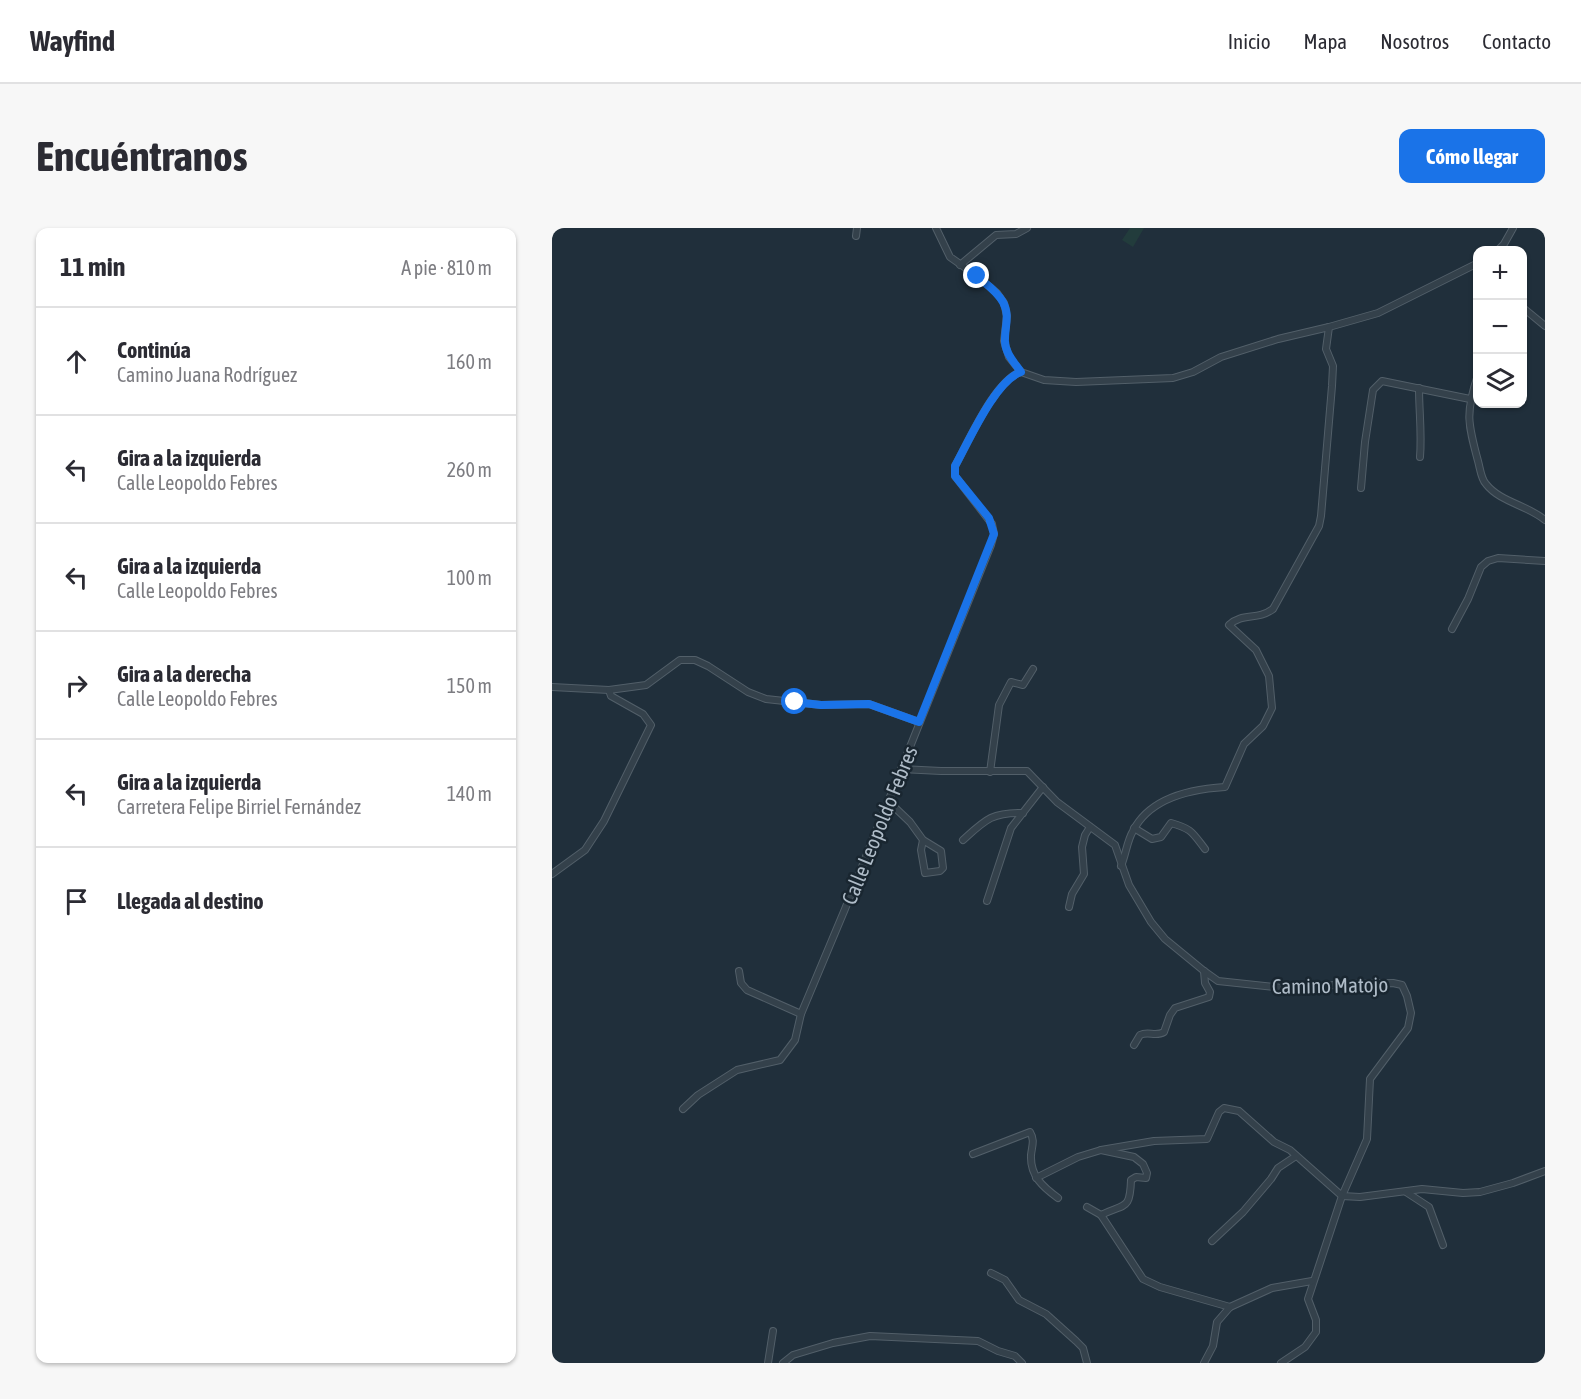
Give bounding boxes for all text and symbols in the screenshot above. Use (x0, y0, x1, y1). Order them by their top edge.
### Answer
text: Wayfind (30, 25, 115, 57)
text: Inicio (1228, 29, 1271, 53)
text: Mapa (1304, 29, 1347, 53)
text: Nosotros (1380, 29, 1449, 53)
text: Contacto (1482, 29, 1551, 53)
button: Cómo llegar (1399, 129, 1545, 183)
text: Encuéntranos (36, 132, 248, 180)
map controls (1473, 246, 1527, 408)
button: + (1473, 246, 1527, 300)
text: 11 min (60, 252, 125, 282)
text: A pie · 810 m (401, 256, 492, 279)
route end (963, 262, 989, 288)
button: − (1473, 300, 1527, 354)
text: Continúa (117, 337, 191, 363)
icon: ahead (60, 345, 93, 378)
text: 160 m (447, 350, 492, 373)
button: layers (1473, 354, 1527, 408)
text: Camino Juana Rodríguez (117, 363, 297, 386)
text: Gira a la izquierda (117, 445, 261, 471)
icon: left (60, 453, 93, 486)
text: 260 m (447, 458, 492, 481)
text: Calle Leopoldo Febres (117, 471, 278, 494)
text: Gira a la izquierda (117, 553, 261, 579)
icon: left (60, 561, 93, 594)
text: 100 m (447, 566, 492, 589)
text: Calle Leopoldo Febres (117, 579, 278, 602)
text: Gira a la derecha (117, 661, 251, 687)
icon: right (60, 669, 93, 702)
text: 150 m (447, 674, 492, 697)
text: Calle Leopoldo Febres (117, 687, 278, 710)
route start (781, 688, 807, 714)
street label: Calle Leopoldo Febres (836, 742, 922, 908)
text: Gira a la izquierda (117, 769, 261, 795)
icon: left (60, 777, 93, 810)
text: 140 m (447, 782, 492, 805)
text: Carretera Felipe Birriel Fernández (117, 795, 361, 818)
icon: arrive (60, 885, 93, 918)
text: Llegada al destino (117, 888, 264, 914)
street label: Camino Matojo (1272, 972, 1388, 998)

